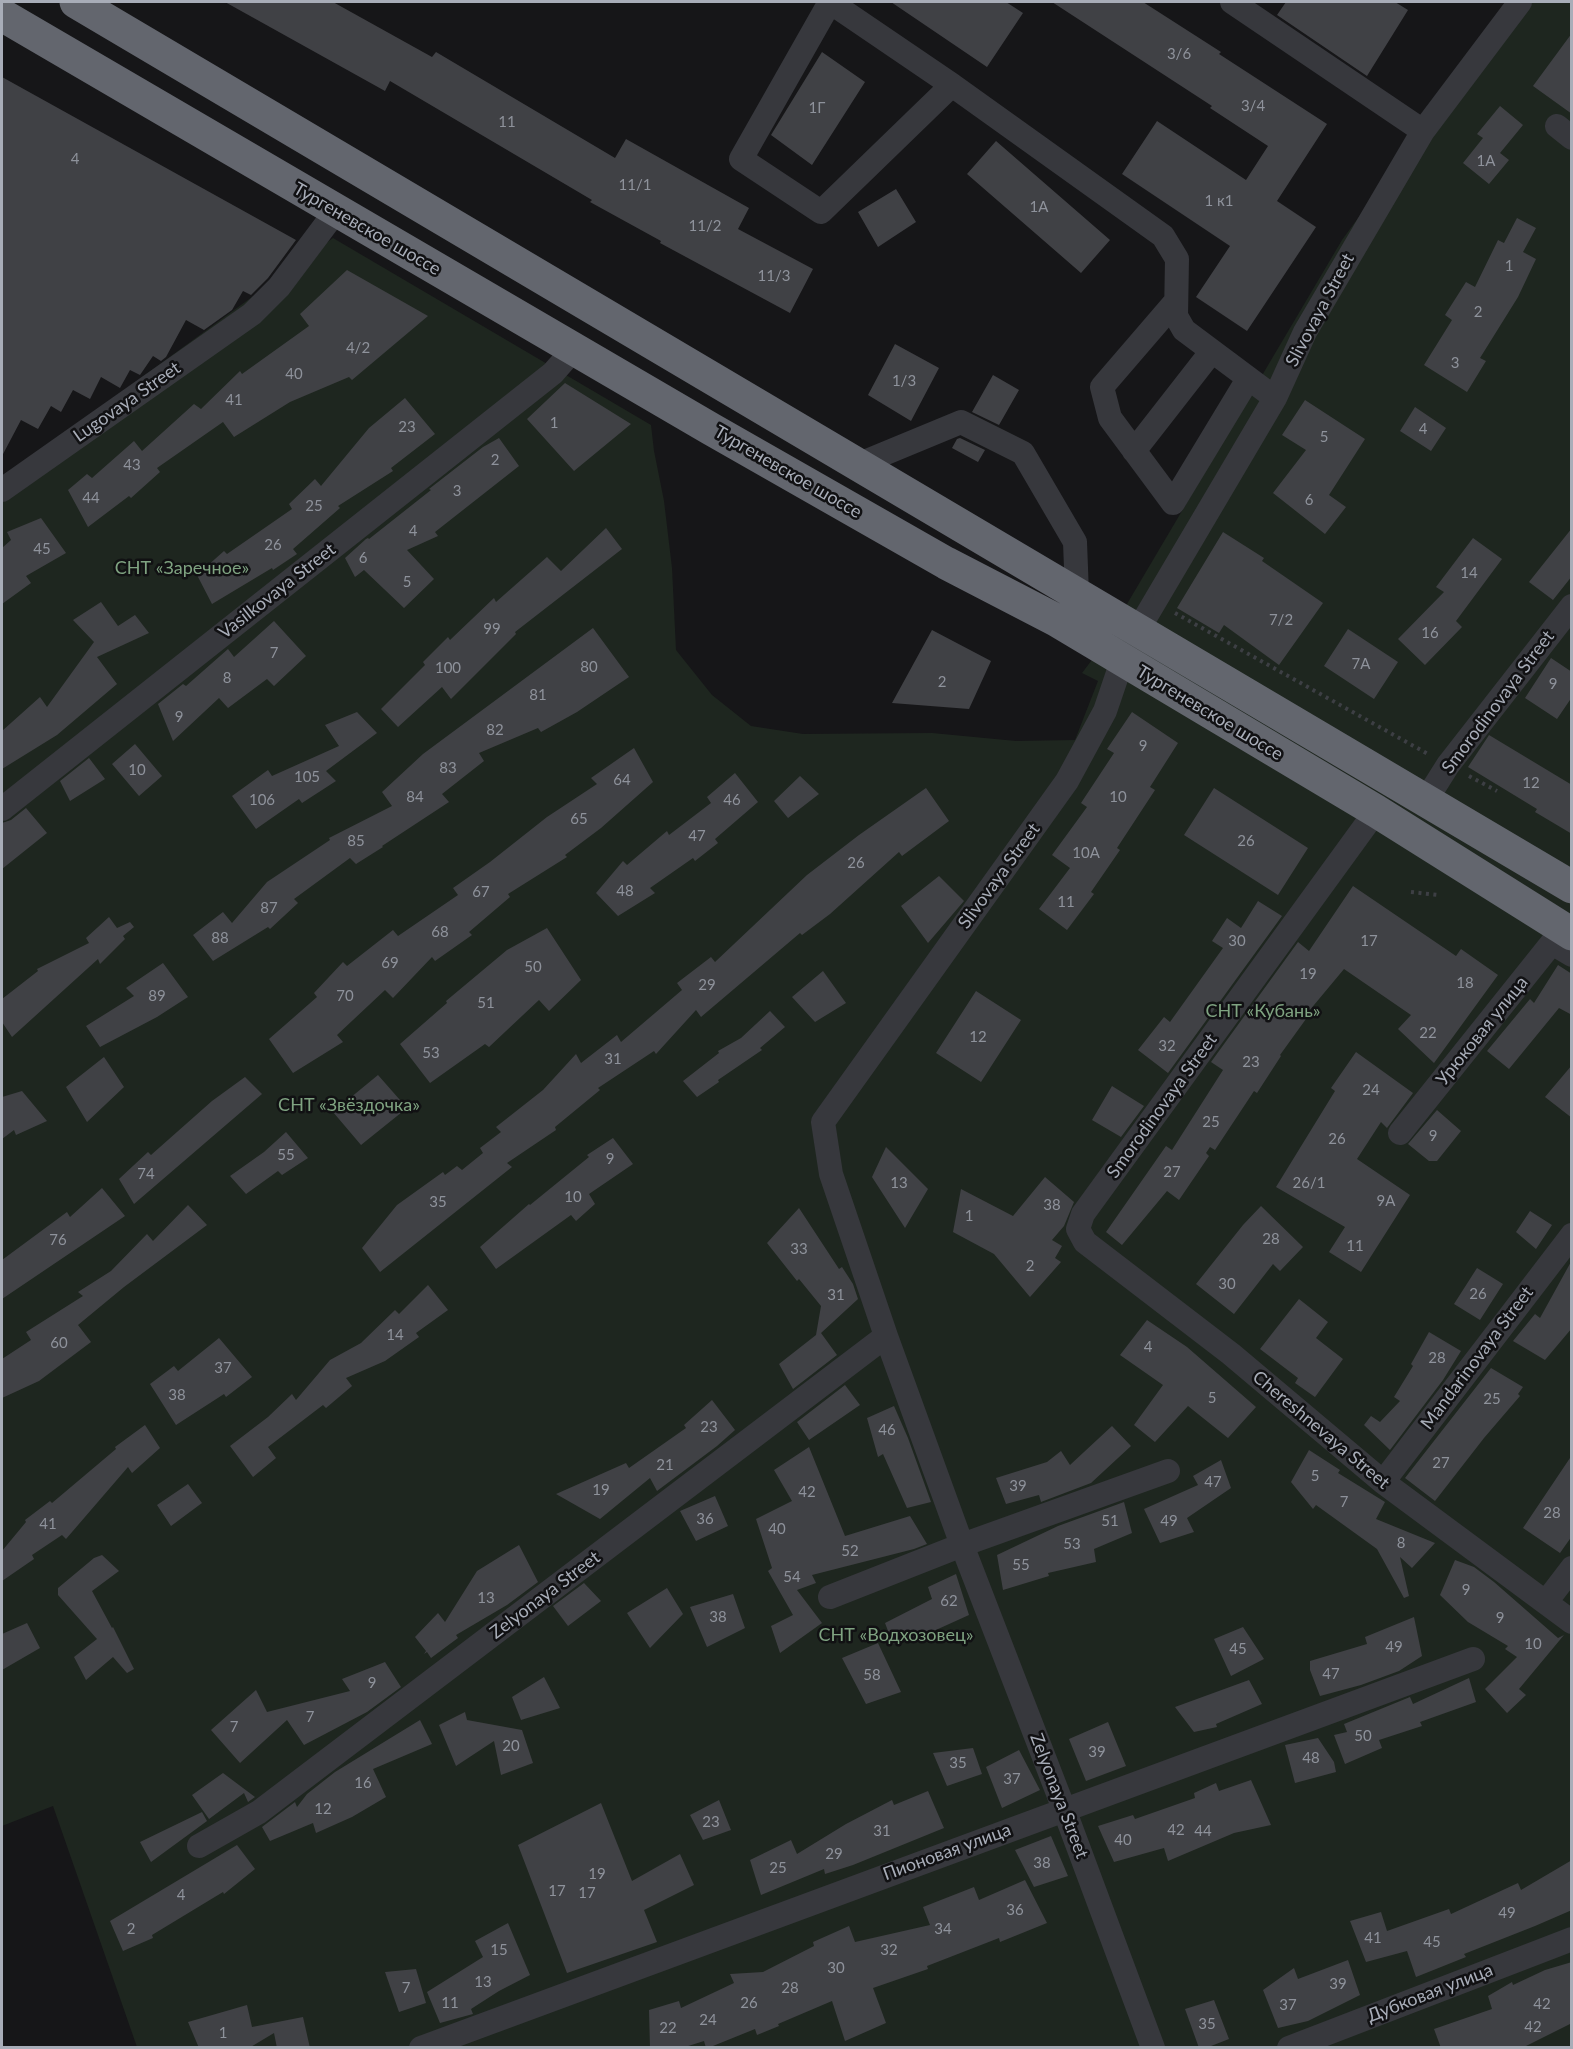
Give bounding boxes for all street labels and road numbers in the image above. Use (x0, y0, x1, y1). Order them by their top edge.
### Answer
street label: Тургеневское шоссе (289, 178, 445, 280)
street label: Slivovaya Street (1281, 250, 1359, 370)
street label: Lugovaya Street (69, 357, 185, 447)
street label: Тургеневское шоссе (710, 421, 866, 523)
street label: Vasilkovaya Street (214, 539, 340, 643)
street label: Smorodinovaya Street (1437, 626, 1559, 778)
street label: Тургеневское шоссе (1133, 661, 1287, 765)
street label: Slivovaya Street (954, 819, 1044, 933)
street label: Урюковая улица (1431, 972, 1533, 1090)
street label: Smorodinovaya Street (1102, 1030, 1222, 1182)
street label: Mandarinovaya Street (1416, 1282, 1538, 1434)
street label: Chereshnevaya Street (1248, 1366, 1394, 1494)
street label: Zelyonaya Street (486, 1547, 604, 1643)
street label: Zelyonaya Street (1025, 1730, 1093, 1862)
street label: Пионовая улица (880, 1819, 1014, 1885)
street label: Дубковая улица (1364, 1959, 1496, 2027)

